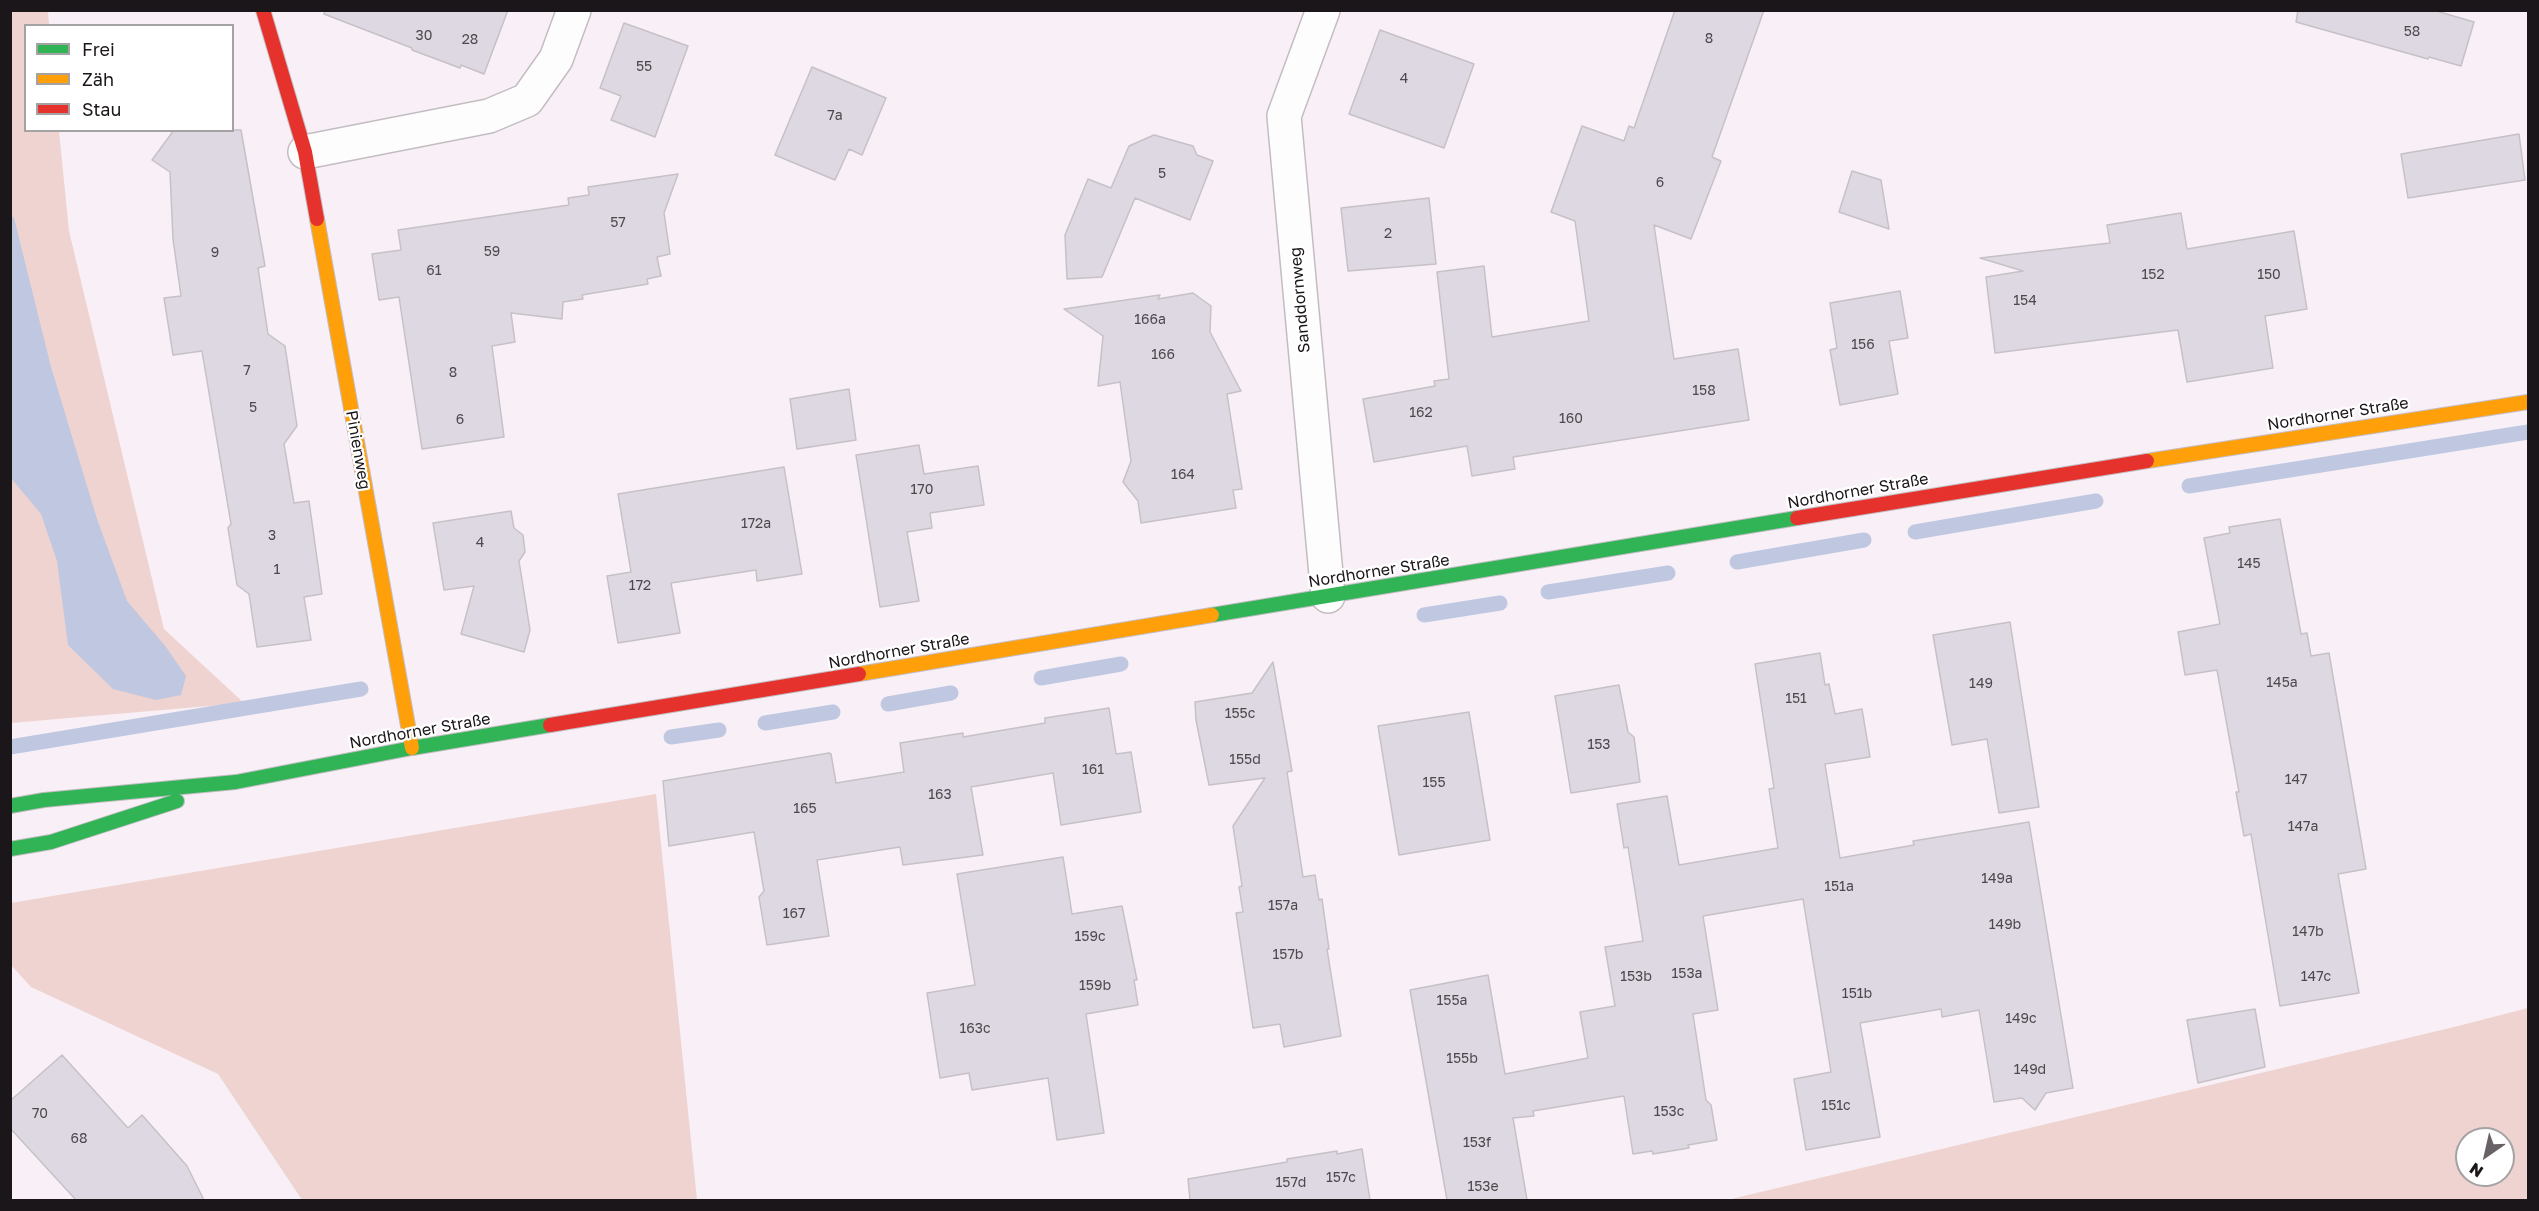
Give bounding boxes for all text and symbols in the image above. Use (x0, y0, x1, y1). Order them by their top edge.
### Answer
legend (24, 24, 234, 132)
house number: 58 (2404, 24, 2420, 40)
house number: 30 (416, 28, 432, 44)
house number: 8 (1705, 31, 1713, 47)
house number: 28 (462, 32, 478, 48)
text: Frei (82, 38, 115, 60)
house number: 55 (636, 59, 652, 75)
text: Zäh (82, 68, 114, 90)
house number: 4 (1400, 71, 1408, 87)
text: Stau (82, 98, 121, 120)
house number: 7a (827, 108, 843, 124)
house number: 5 (1158, 166, 1166, 182)
house number: 6 (1656, 175, 1664, 191)
house number: 57 (610, 215, 626, 231)
house number: 2 (1384, 226, 1392, 242)
house number: 59 (484, 244, 500, 260)
house number: 9 (211, 245, 219, 261)
street label: Sanddornweg (1286, 246, 1314, 354)
house number: 61 (426, 263, 442, 279)
house number: 152 (2141, 267, 2165, 283)
house number: 150 (2257, 267, 2281, 283)
house number: 154 (2013, 293, 2037, 309)
house number: 166a (1134, 312, 1166, 328)
house number: 156 (1851, 337, 1875, 353)
house number: 166 (1151, 347, 1175, 363)
house number: 7 (243, 363, 251, 379)
house number: 8 (449, 365, 457, 381)
house number: 158 (1692, 383, 1716, 399)
street label: Nordhorner Straße (2266, 393, 2410, 435)
house number: 5 (249, 400, 257, 416)
house number: 162 (1409, 405, 1433, 421)
street label: Pinienweg (342, 409, 374, 491)
house number: 160 (1559, 411, 1583, 427)
house number: 6 (456, 412, 464, 428)
house number: 164 (1171, 467, 1195, 483)
street label: Nordhorner Straße (1786, 469, 1930, 513)
house number: 170 (911, 482, 933, 498)
house number: 172a (741, 516, 771, 532)
house number: 3 (268, 528, 276, 544)
house number: 4 (476, 535, 484, 551)
street label: Nordhorner Straße (1307, 550, 1451, 592)
house number: 145 (2237, 556, 2261, 572)
house number: 1 (274, 562, 280, 578)
house number: 172 (629, 578, 651, 594)
street label: Nordhorner Straße (827, 629, 971, 673)
house number: 145a (2266, 675, 2298, 691)
house number: 149 (1969, 676, 1993, 692)
house number: 151 (1785, 691, 1807, 707)
house number: 155c (1225, 706, 1255, 722)
street label: Nordhorner Straße (348, 709, 492, 753)
house number: 153 (1587, 737, 1611, 753)
house number: 155d (1229, 752, 1261, 768)
house number: 161 (1082, 762, 1104, 778)
house number: 147 (2285, 772, 2307, 788)
house number: 155 (1422, 775, 1446, 791)
house number: 163 (928, 787, 952, 803)
house number: 165 (793, 801, 817, 817)
house number: 147a (2288, 819, 2318, 835)
house number: 149a (1981, 871, 2013, 887)
house number: 151a (1824, 879, 1854, 895)
house number: 157a (1268, 898, 1298, 914)
house number: 167 (783, 906, 805, 922)
house number: 149b (1989, 917, 2021, 933)
house number: 147b (2292, 924, 2324, 940)
house number: 159c (1074, 929, 1106, 945)
house number: 157b (1273, 947, 1303, 963)
house number: 153a (1671, 966, 1703, 982)
house number: 153b (1620, 969, 1652, 985)
house number: 147c (2301, 969, 2331, 985)
house number: 159b (1079, 978, 1111, 994)
house number: 151b (1842, 986, 1872, 1002)
house number: 155a (1437, 993, 1467, 1009)
house number: 149c (2005, 1011, 2037, 1027)
house number: 163c (959, 1021, 991, 1037)
house number: 155b (1446, 1051, 1478, 1067)
house number: 149d (2014, 1062, 2046, 1078)
house number: 151c (1821, 1098, 1851, 1114)
house number: 153c (1654, 1104, 1684, 1120)
house number: 70 (32, 1106, 48, 1122)
north arrow (2455, 1127, 2515, 1187)
house number: 68 (70, 1131, 88, 1147)
house number: 153f (1463, 1135, 1491, 1151)
text: N (2465, 1159, 2487, 1182)
house number: 157c (1326, 1170, 1356, 1186)
house number: 157d (1276, 1175, 1306, 1191)
house number: 153e (1467, 1179, 1499, 1195)

